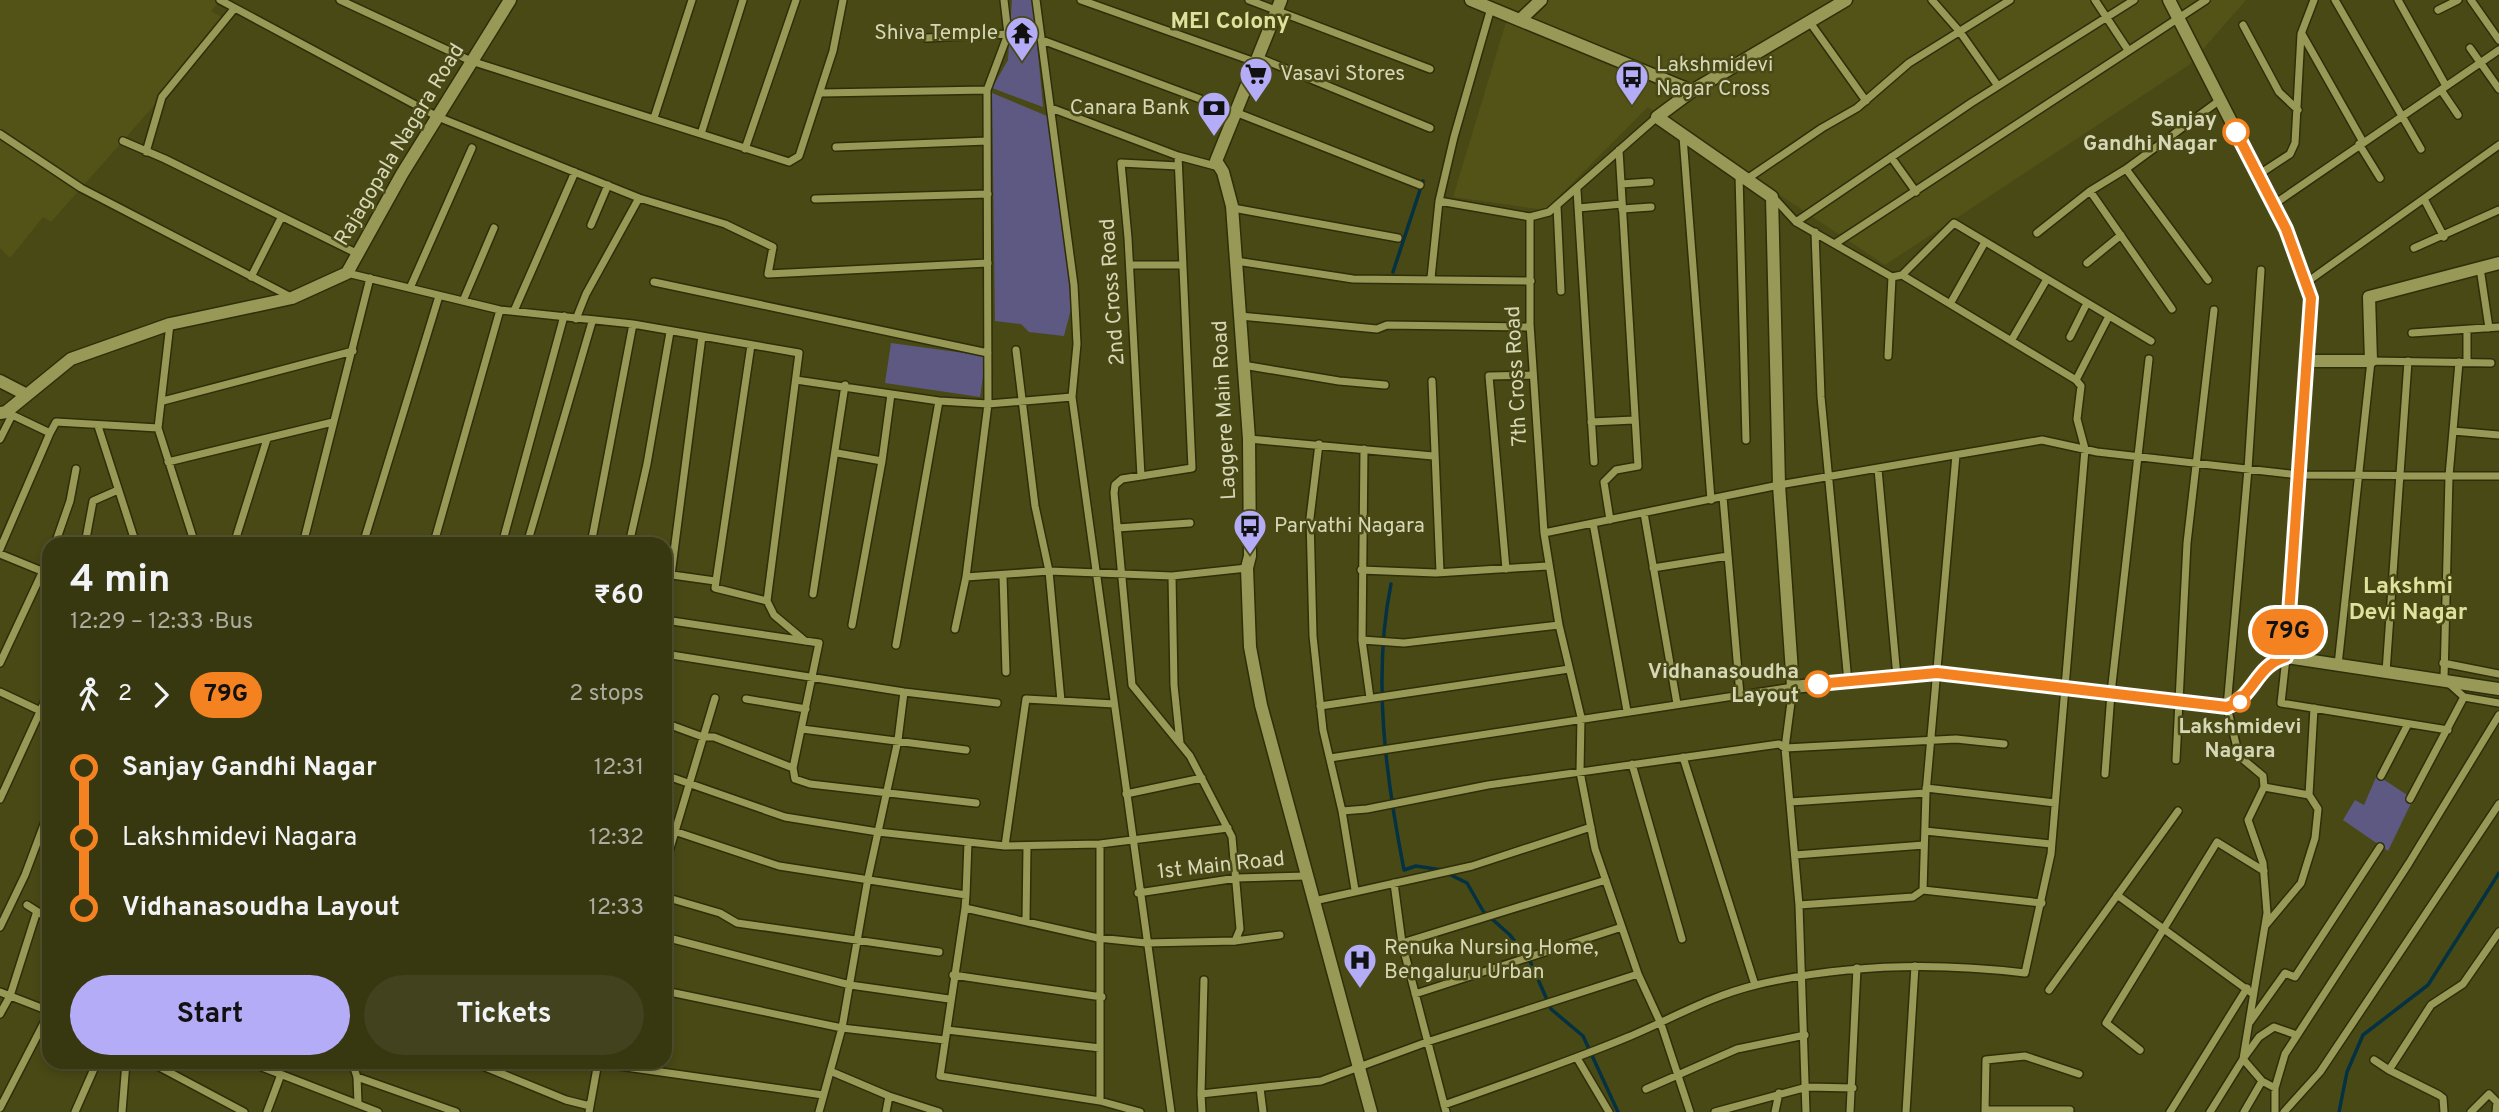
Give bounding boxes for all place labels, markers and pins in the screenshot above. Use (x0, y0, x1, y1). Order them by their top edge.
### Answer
temple icon: Shiva Temple (1003, 14, 1041, 63)
place label: Shiva Temple (874, 20, 998, 47)
place label: Lakshmidevi Nagar Cross (1656, 52, 1773, 103)
supermarket icon: Vasavi Stores (1237, 55, 1275, 104)
bus stop icon: Lakshmidevi Nagar Cross (1613, 58, 1651, 107)
place label: Vasavi Stores (1280, 61, 1405, 88)
bank icon: Canara Bank (1195, 89, 1233, 138)
place label: Canara Bank (1070, 95, 1190, 122)
place label: Sanjay Gandhi Nagar (2083, 107, 2217, 158)
marker: Sanjay Gandhi Nagar (2223, 119, 2249, 145)
bus stop icon: Parvathi Nagara (1231, 507, 1269, 556)
place label: Parvathi Nagara (1274, 513, 1425, 540)
place label: Vidhanasoudha Layout (1648, 659, 1799, 710)
marker: Vidhanasoudha Layout (1805, 671, 1831, 697)
marker: Lakshmidevi Nagara (2230, 692, 2250, 712)
place label: Lakshmidevi Nagara (2178, 714, 2302, 765)
place label: Renuka Nursing Home, Bengaluru Urban (1384, 935, 1598, 986)
hospital icon: Renuka Nursing Home, Bengaluru Urban (1341, 941, 1379, 990)

